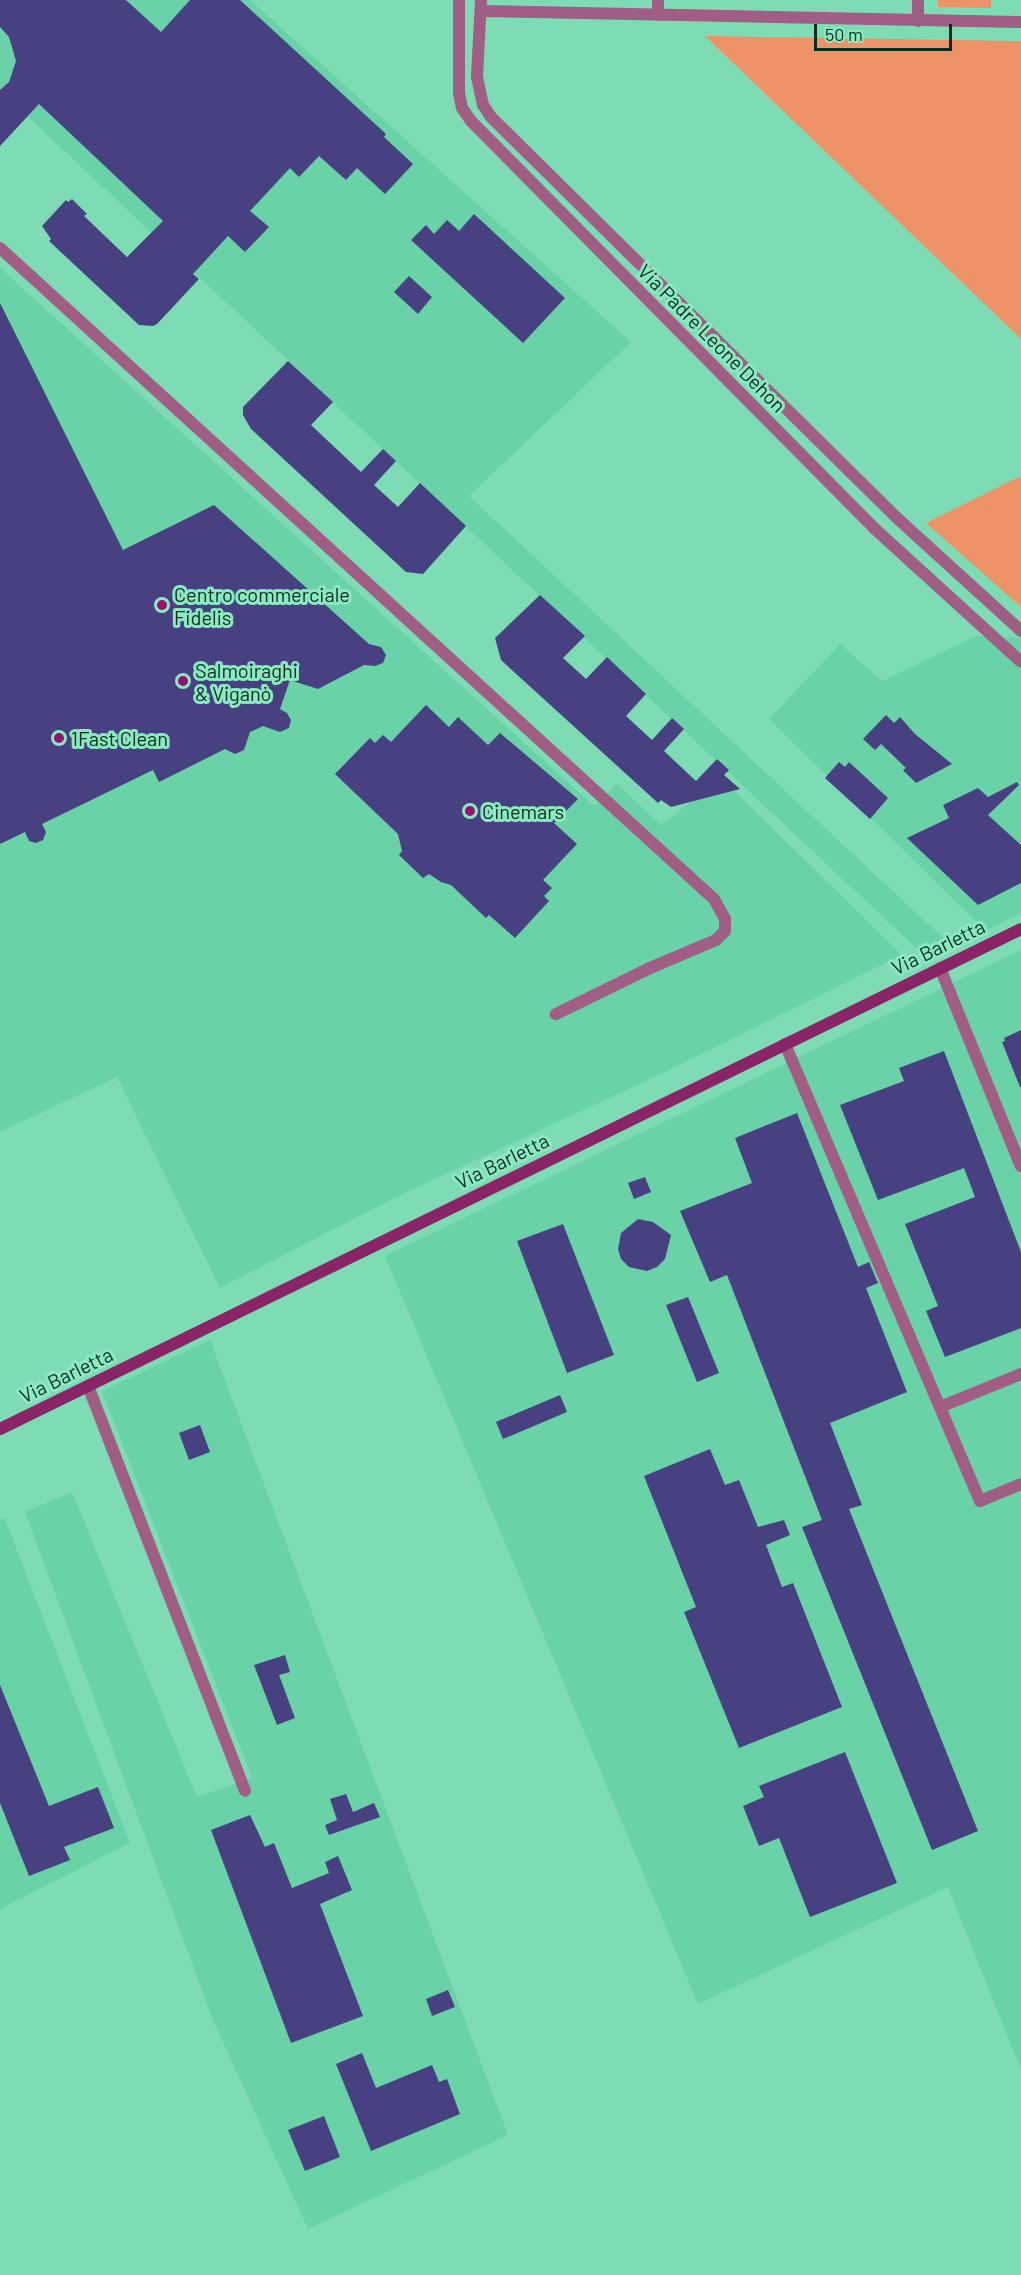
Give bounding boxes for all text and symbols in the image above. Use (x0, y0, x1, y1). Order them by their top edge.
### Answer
scale bar (817, 12, 955, 50)
text: 50 m (825, 23, 863, 45)
street label: Via Padre Leone Dehon (633, 259, 791, 417)
place label: Centro commerciale Fidelis (174, 582, 350, 629)
marker: Centro commerciale Fidelis (155, 598, 169, 612)
place label: Salmoiraghi & Viganò (195, 658, 298, 705)
marker: Salmoiraghi & Viganò (176, 674, 190, 688)
place label: 1Fast Clean (71, 726, 168, 750)
marker: 1Fast Clean (52, 731, 66, 745)
place label: Cinemars (482, 799, 564, 823)
marker: Cinemars (463, 804, 477, 818)
street label: Via Barletta (887, 914, 989, 980)
street label: Via Barletta (451, 1128, 553, 1194)
street label: Via Barletta (15, 1342, 117, 1408)

